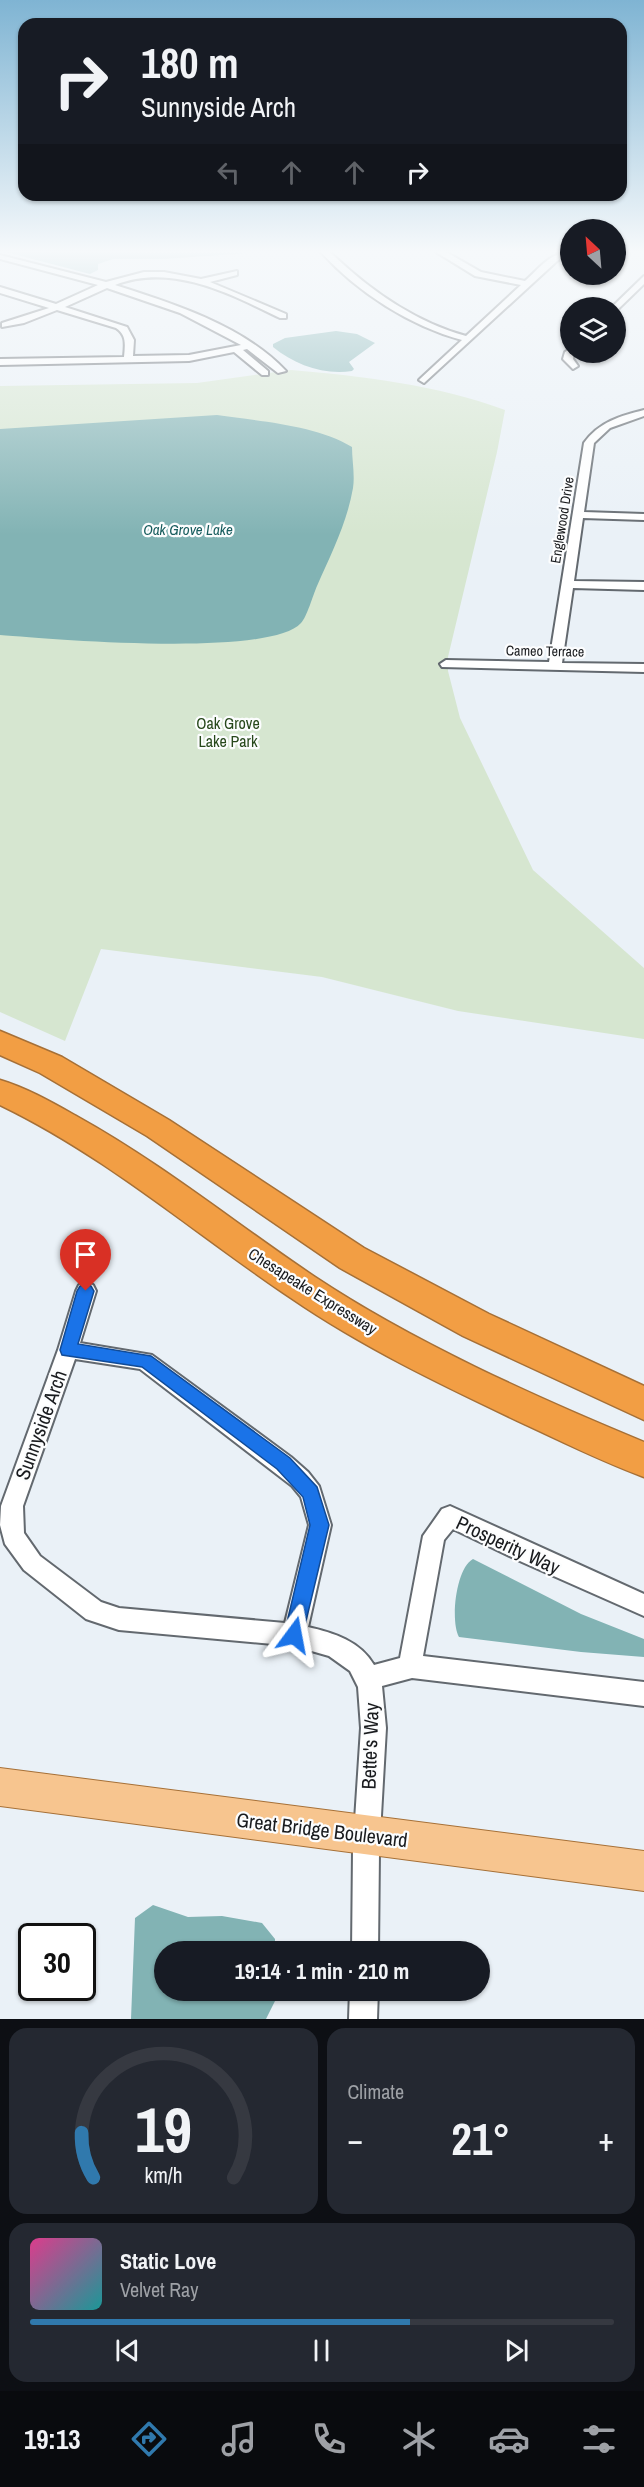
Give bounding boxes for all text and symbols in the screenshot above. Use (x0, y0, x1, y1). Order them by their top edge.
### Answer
text: 180 m (141, 35, 239, 91)
icon: right (42, 42, 120, 120)
text: Sunnyside Arch (141, 89, 296, 125)
icon: left (212, 156, 245, 189)
icon: ahead (275, 156, 308, 189)
icon: ahead (338, 156, 371, 189)
icon: right (401, 156, 434, 189)
north arrow (560, 219, 626, 285)
map controls (560, 219, 626, 363)
button: layers (560, 297, 626, 363)
street label: Englewood Drive (546, 475, 578, 565)
water label: Oak Grove Lake (143, 519, 233, 540)
street label: Cameo Terrace (506, 641, 584, 661)
park label: Oak Grove Lake Park (196, 712, 260, 752)
pin (60, 1229, 111, 1291)
icon: arrive (69, 1238, 102, 1271)
street label: Chesapeake Expressway (244, 1242, 382, 1340)
street label: Sunnyside Arch (8, 1366, 73, 1483)
street label: Prosperity Way (452, 1509, 565, 1581)
position arrow (262, 1603, 326, 1667)
street label: Bette's Way (355, 1702, 385, 1790)
street label: Great Bridge Boulevard (235, 1806, 409, 1853)
speed limit sign: 30 (18, 1923, 96, 2001)
text: 19:14 · 1 min · 210 m (235, 1956, 409, 1986)
text: Climate (348, 2078, 404, 2105)
text: 19 (135, 2087, 192, 2171)
text: 21° (451, 2108, 510, 2169)
text: − (348, 2117, 363, 2161)
text: + (598, 2117, 614, 2161)
text: km/h (144, 2161, 182, 2190)
text: Static Love (120, 2246, 216, 2276)
text: Velvet Ray (120, 2276, 198, 2303)
icon: previous (111, 2334, 144, 2367)
icon: pause (305, 2334, 338, 2367)
icon: next (500, 2334, 533, 2367)
icon: directions (128, 2418, 170, 2460)
icon: music (218, 2418, 260, 2460)
icon: phone (308, 2418, 350, 2460)
icon: climate (398, 2418, 440, 2460)
icon: car (488, 2418, 530, 2460)
icon: filters (578, 2418, 620, 2460)
text: 19:13 (24, 2421, 81, 2457)

